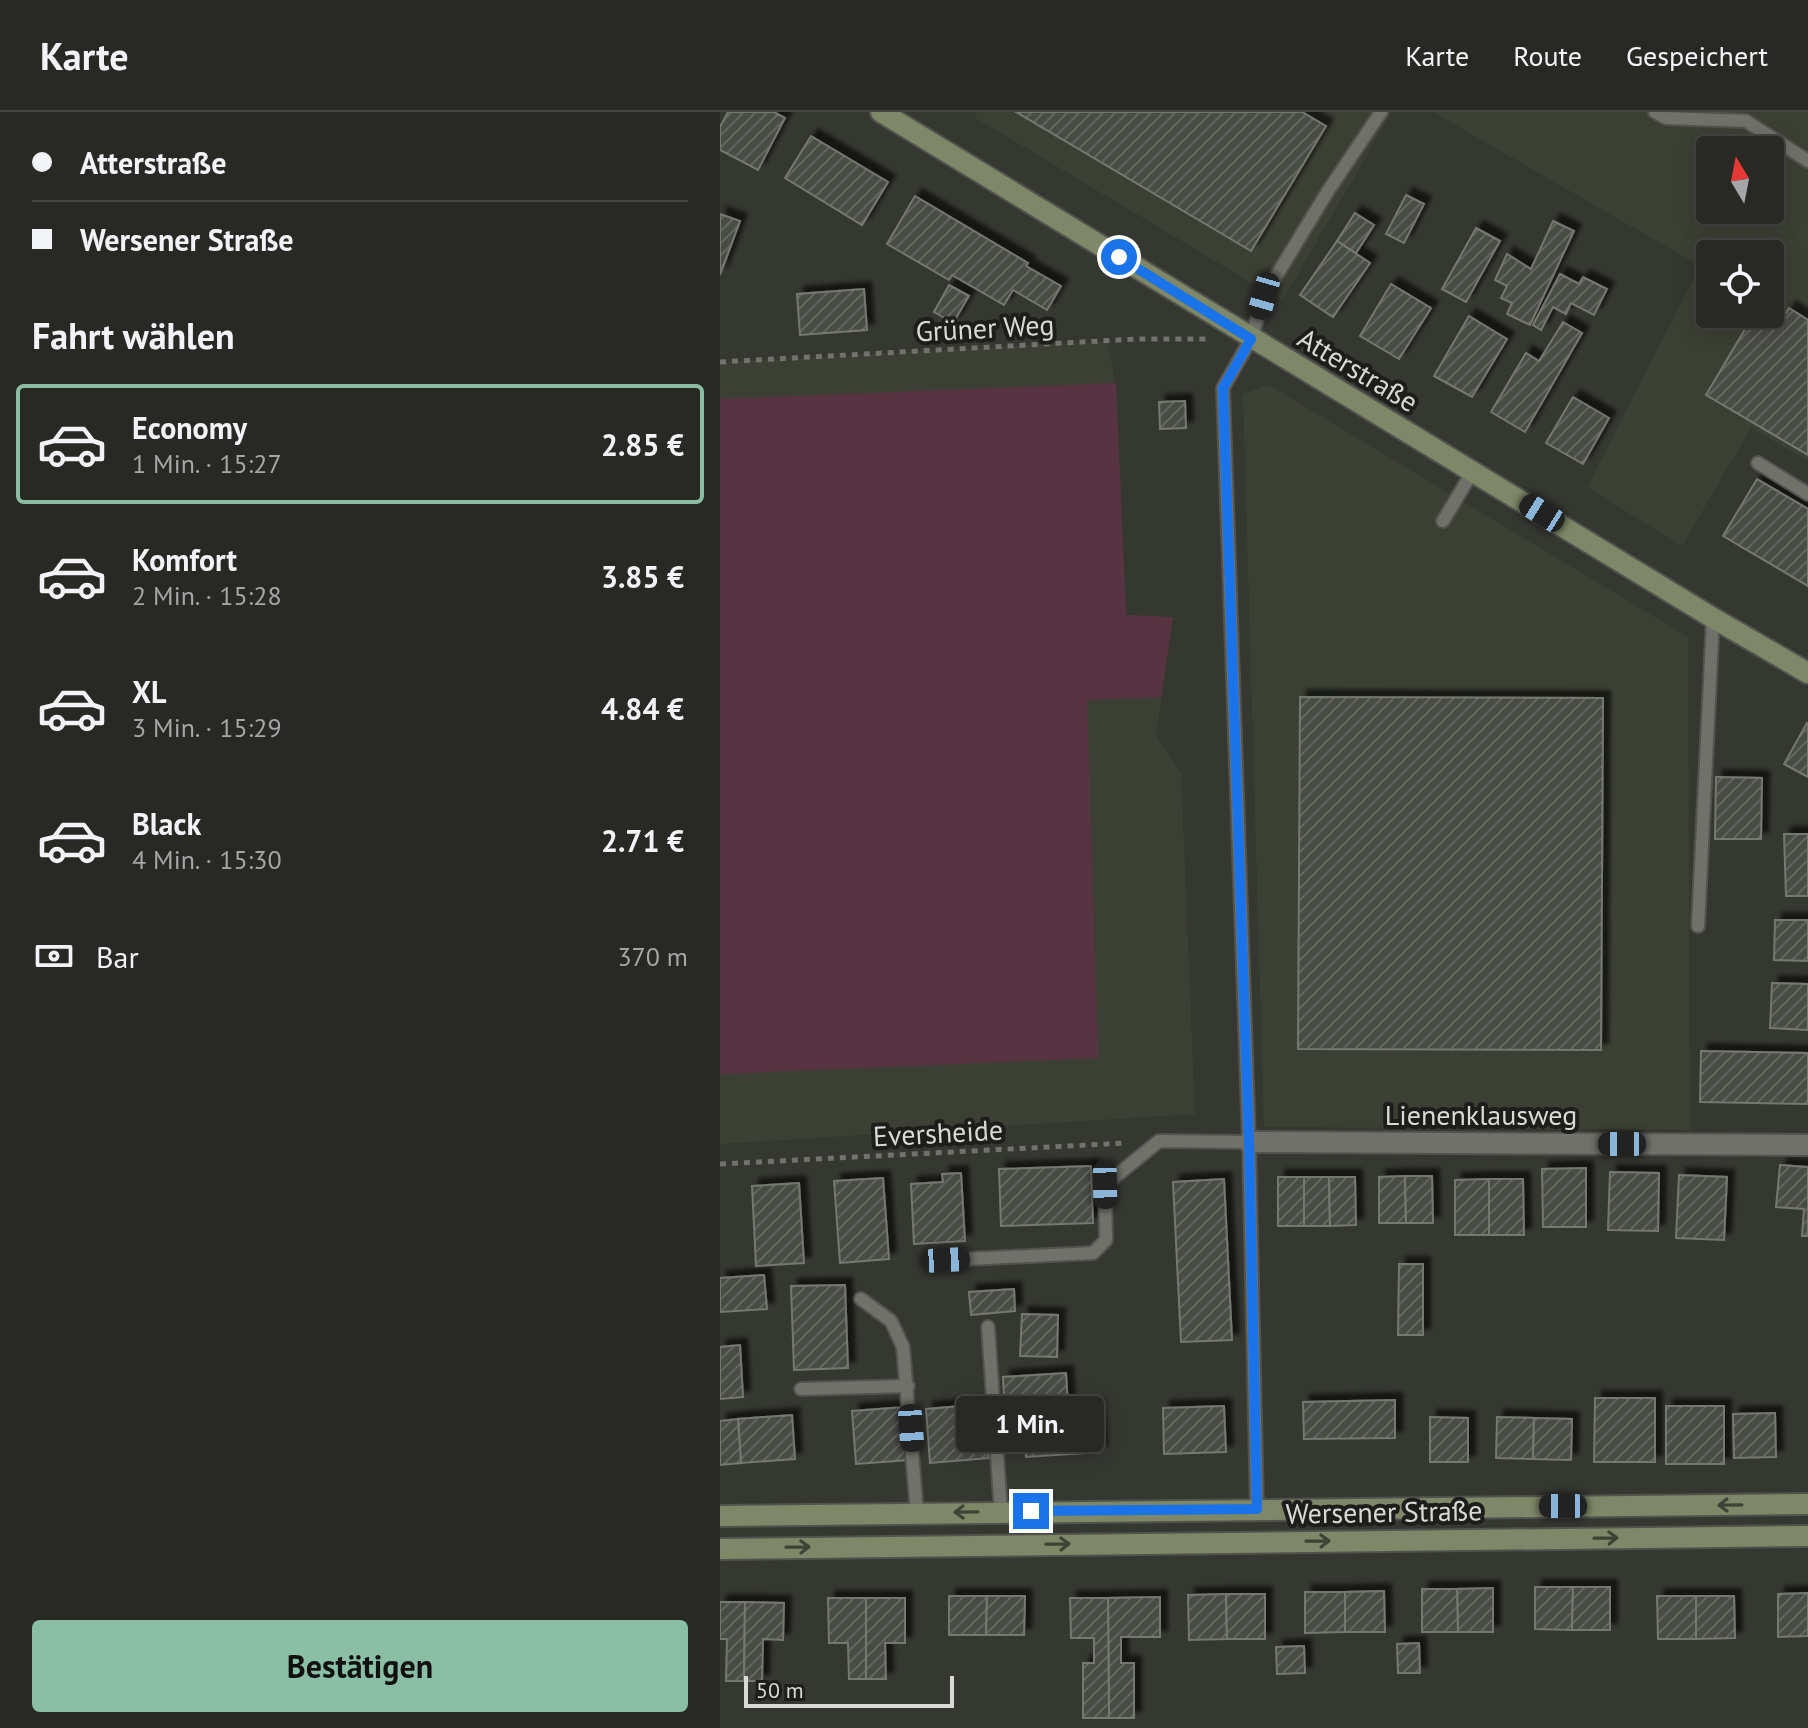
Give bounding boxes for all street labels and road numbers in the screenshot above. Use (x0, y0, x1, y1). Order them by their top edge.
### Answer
street label: Grüner Weg (915, 305, 1055, 350)
street label: Atterstraße (1291, 319, 1425, 420)
street label: Lienenklausweg (1385, 1096, 1577, 1133)
street label: Eversheide (872, 1111, 1004, 1154)
street label: Wersener Straße (1285, 1491, 1483, 1532)

